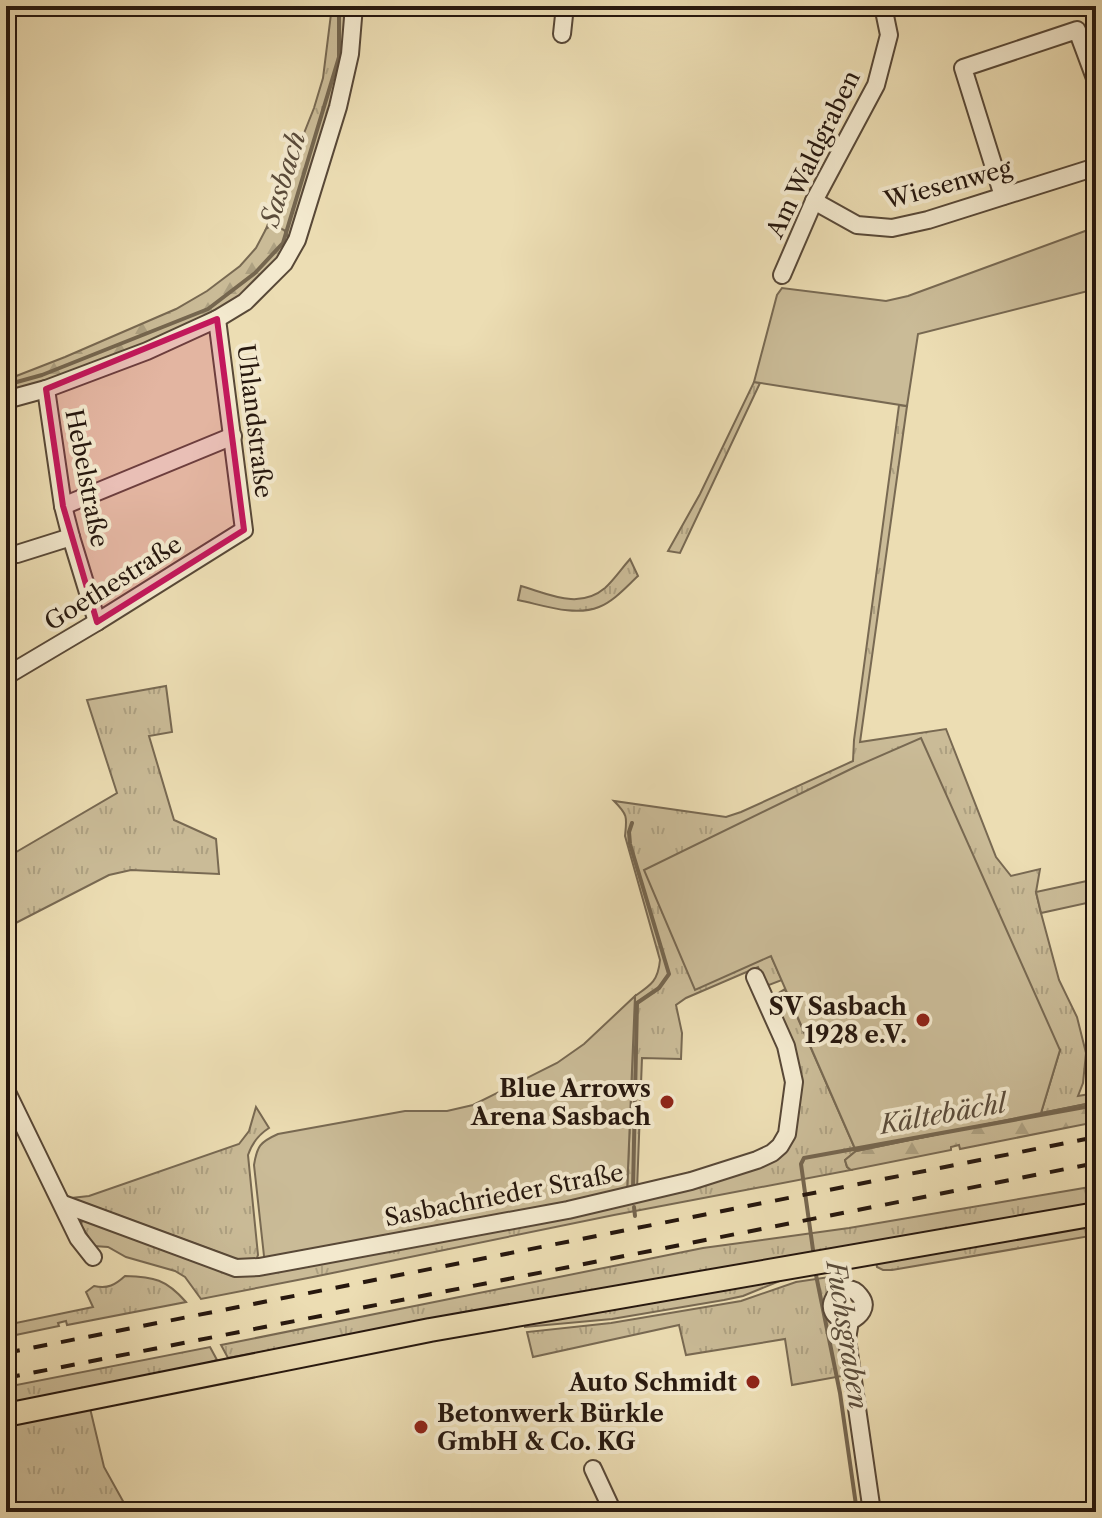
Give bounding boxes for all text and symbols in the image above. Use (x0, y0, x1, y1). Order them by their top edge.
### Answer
street label: Am Waldgraben (760, 66, 866, 243)
water label: Sasbach (253, 128, 312, 232)
street label: Wiesenweg (880, 153, 1015, 215)
street label: Uhlandstraße (231, 343, 279, 499)
street label: Hebelstraße (59, 406, 115, 550)
street label: Goethestraße (39, 529, 187, 637)
place label: SV Sasbach 1928 e.V. (769, 992, 908, 1049)
marker: SV Sasbach 1928 e.V. (914, 1011, 932, 1029)
place label: Blue Arrows Arena Sasbach (470, 1074, 652, 1131)
water label: Kältebächl (875, 1087, 1011, 1141)
marker: Blue Arrows Arena Sasbach (658, 1093, 676, 1111)
street label: Sasbachrieder Straße (382, 1158, 626, 1232)
water label: Fuchsgraben (819, 1257, 875, 1411)
place label: Auto Schmidt (568, 1368, 737, 1397)
marker: Auto Schmidt (744, 1373, 762, 1391)
place label: Betonwerk Bürkle GmbH & Co. KG (437, 1399, 664, 1456)
marker: Betonwerk Bürkle GmbH & Co. KG (412, 1418, 430, 1436)

